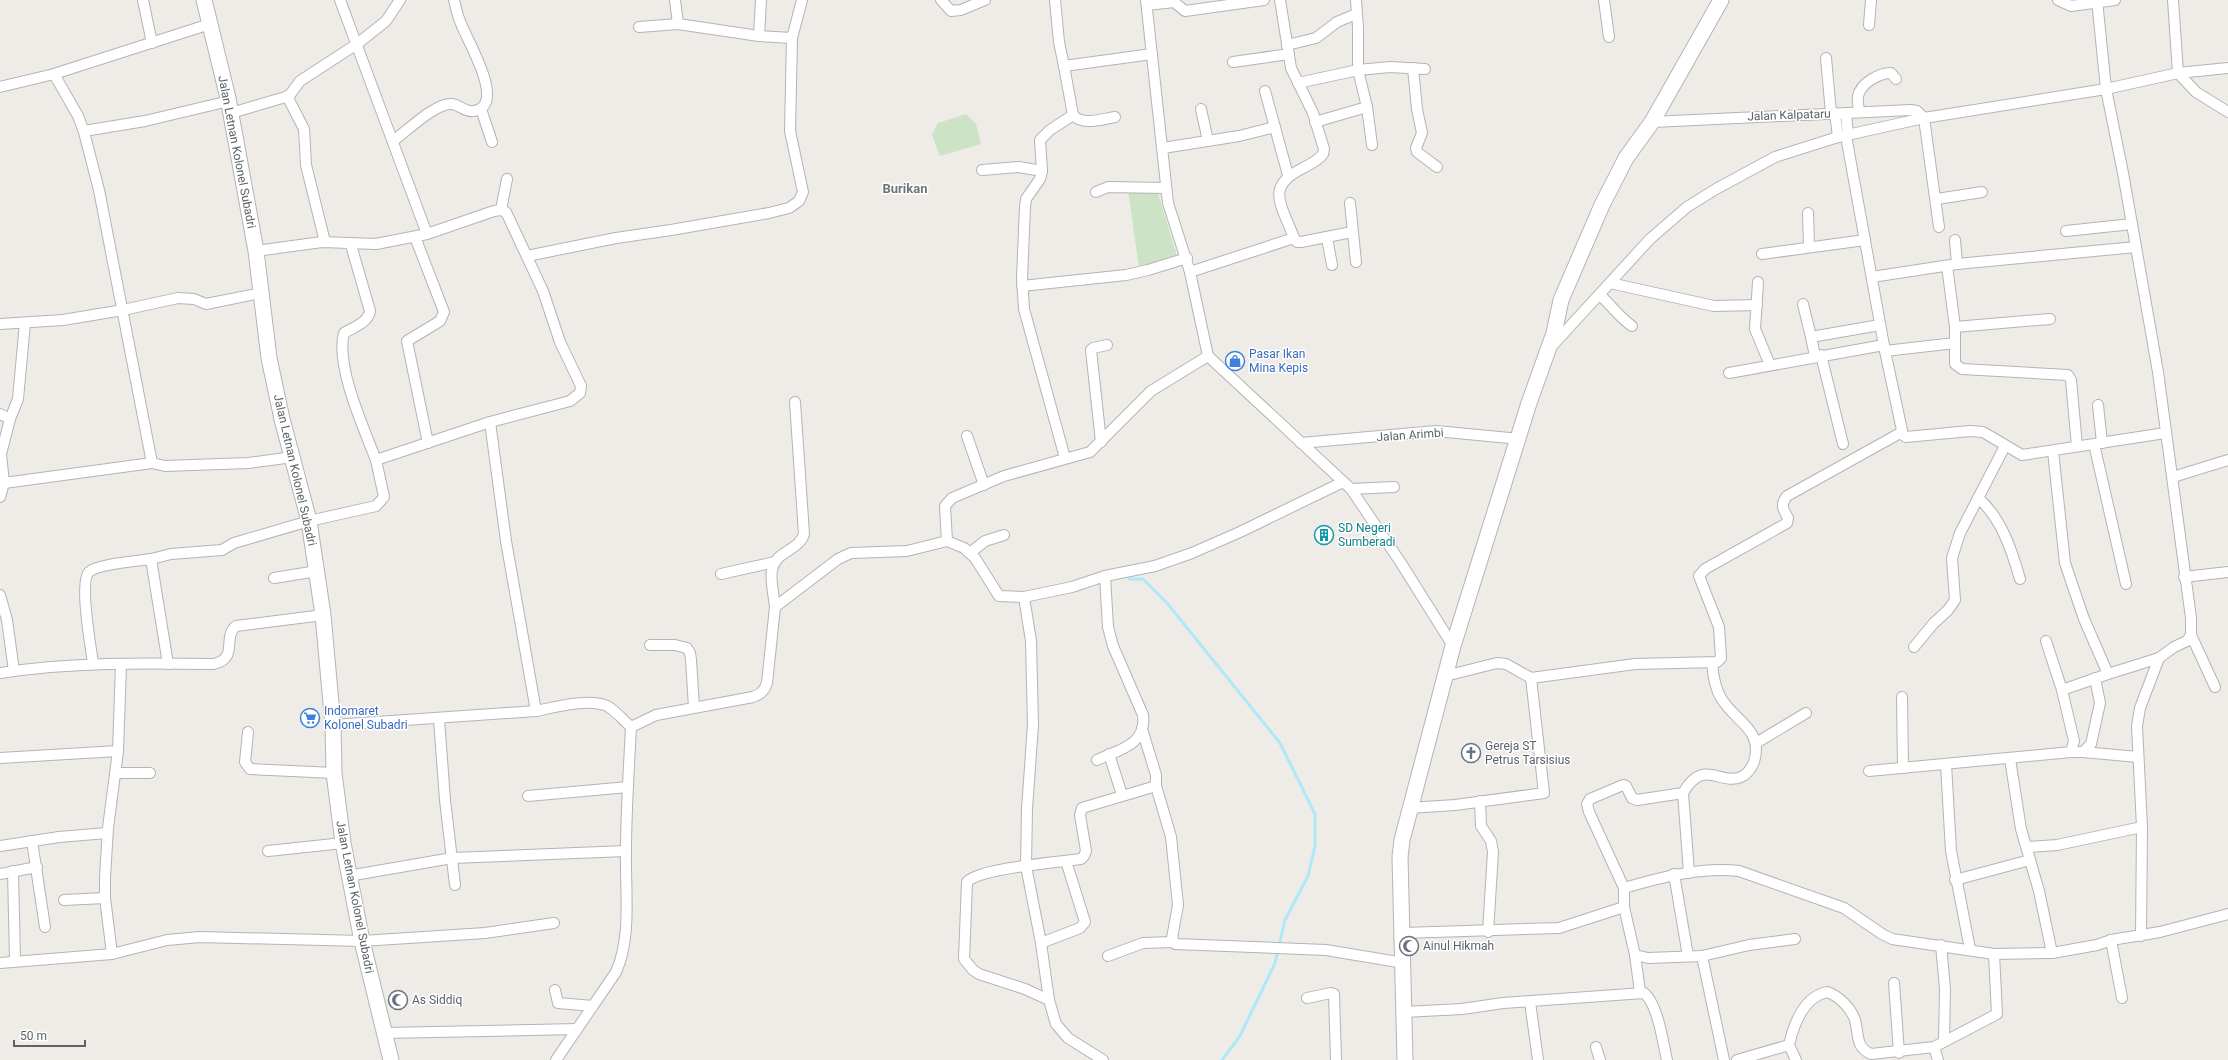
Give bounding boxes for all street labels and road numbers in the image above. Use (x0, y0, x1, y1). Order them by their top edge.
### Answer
street label: Jalan Letnan Kolonel Subadri (215, 74, 259, 230)
street label: Jalan Kalpataru (1747, 107, 1831, 123)
street label: Jalan Letnan Kolonel Subadri (271, 393, 319, 547)
street label: Jalan Arimbi (1376, 426, 1444, 444)
street label: Jalan Letnan Kolonel Subadri (333, 819, 377, 975)

